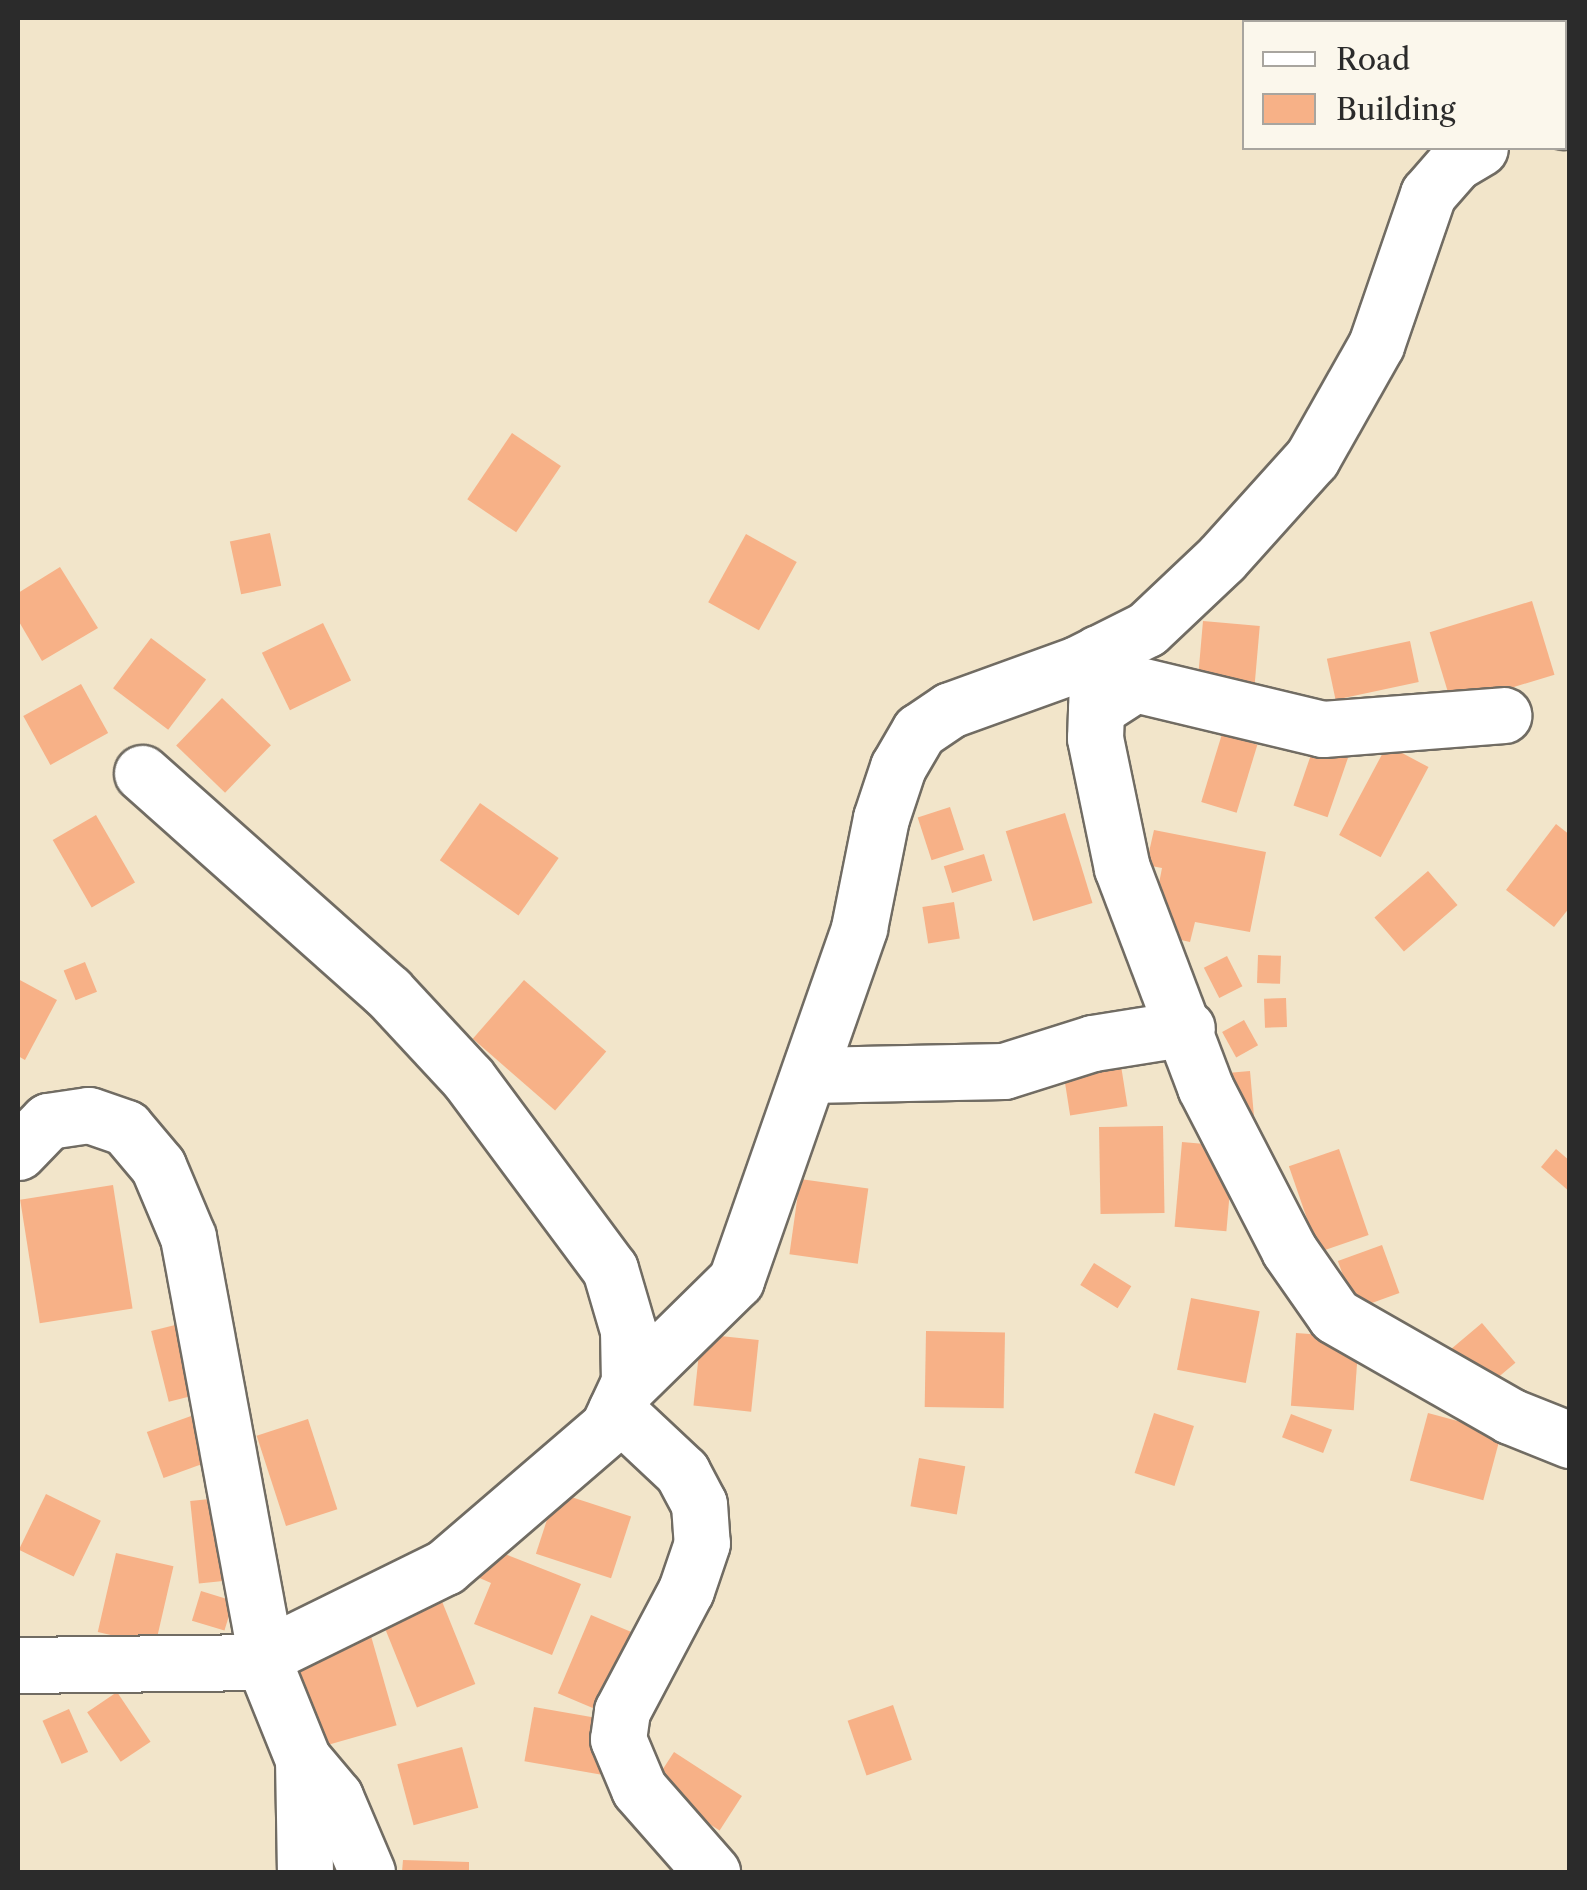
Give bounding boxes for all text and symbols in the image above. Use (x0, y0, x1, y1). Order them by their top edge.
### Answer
legend (1242, 20, 1567, 150)
text: Road (1336, 41, 1410, 78)
text: Building (1336, 91, 1456, 128)

